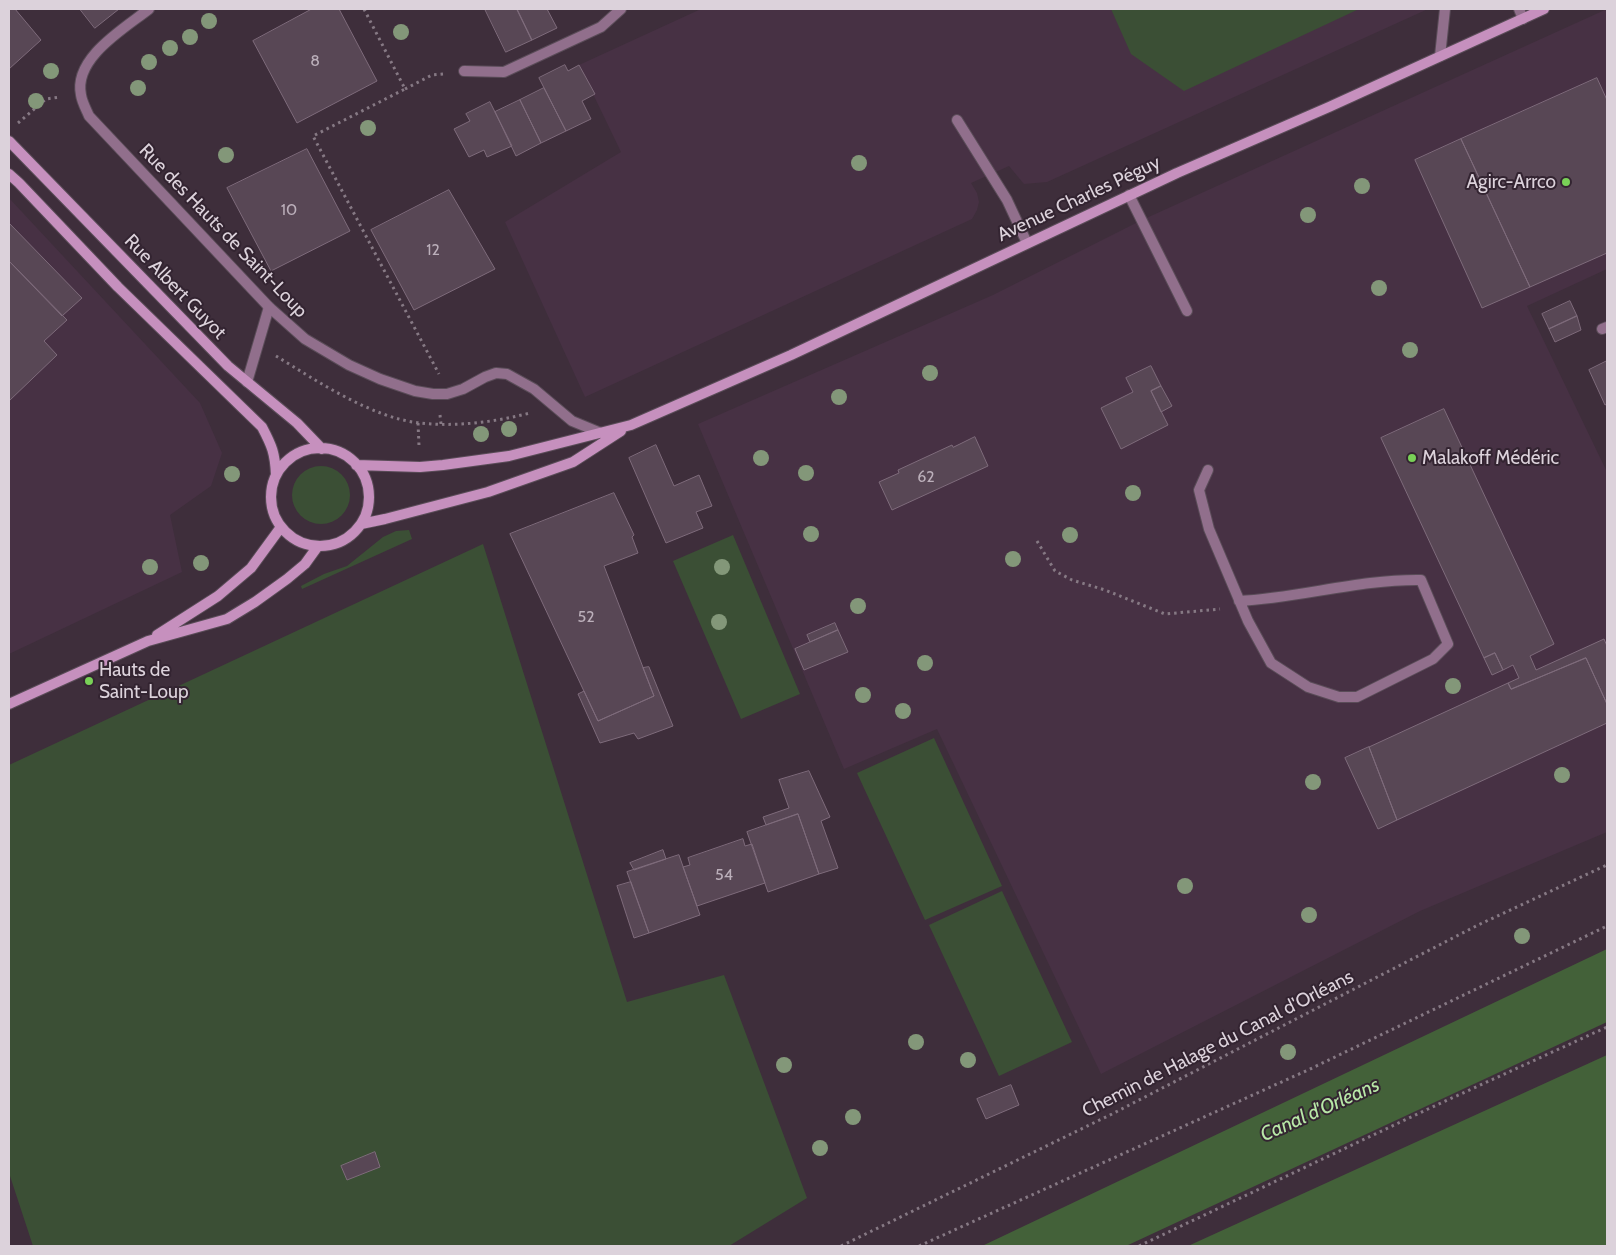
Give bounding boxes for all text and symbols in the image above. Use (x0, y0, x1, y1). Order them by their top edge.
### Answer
house number: 8 (310, 51, 320, 71)
street label: Rue des Hauts de Saint-Loup (134, 139, 312, 323)
street label: Avenue Charles Péguy (994, 151, 1164, 247)
place label: Agirc-Arrco (1466, 171, 1556, 193)
marker: Agirc-Arrco (1560, 176, 1572, 188)
house number: 10 (281, 200, 297, 220)
street label: Rue Albert Guyot (119, 230, 231, 344)
house number: 12 (426, 240, 440, 260)
place label: Malakoff Médéric (1422, 447, 1559, 469)
marker: Malakoff Médéric (1406, 452, 1418, 464)
house number: 62 (917, 467, 935, 487)
house number: 52 (577, 607, 595, 627)
place label: Hauts de Saint-Loup (99, 659, 188, 703)
marker: Hauts de Saint-Loup (83, 675, 95, 687)
house number: 54 (715, 865, 733, 885)
street label: Chemin de Halage du Canal d'Orléans (1079, 965, 1357, 1123)
water label: Canal d'Orléans (1257, 1073, 1383, 1147)

